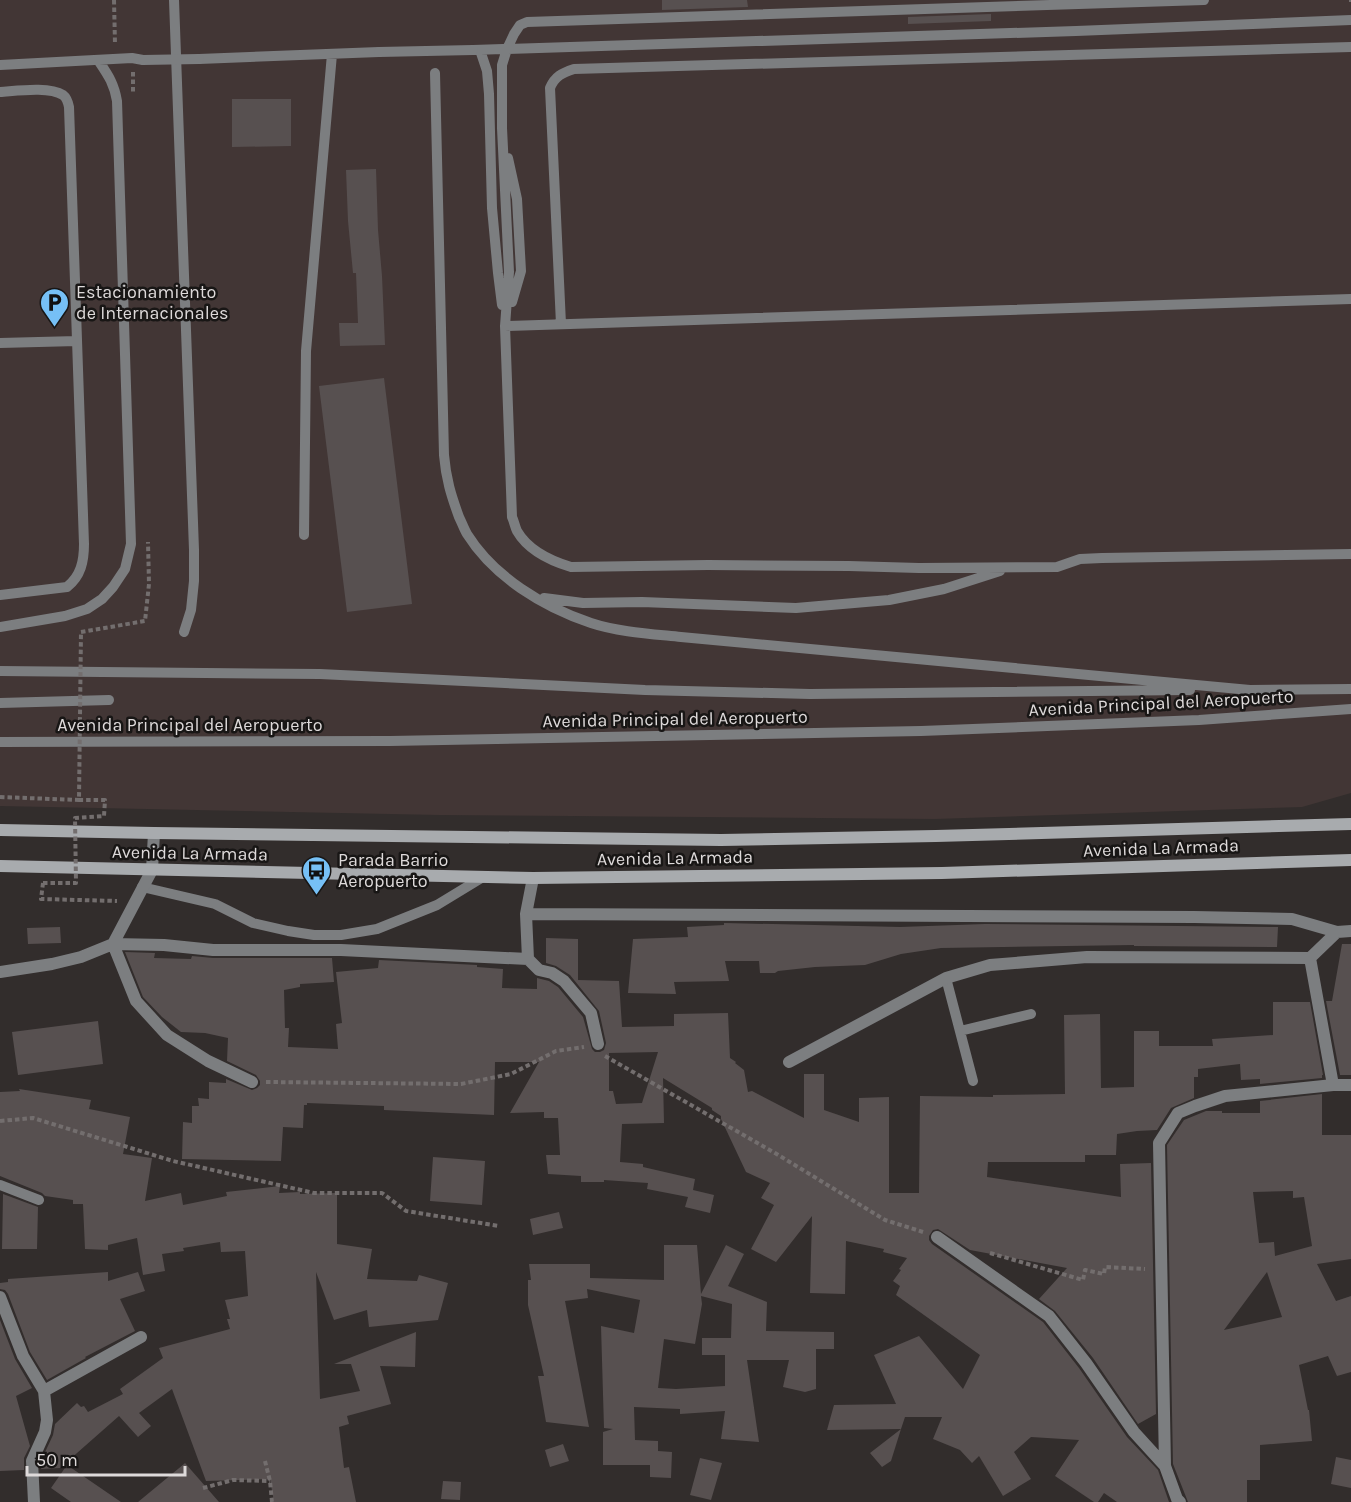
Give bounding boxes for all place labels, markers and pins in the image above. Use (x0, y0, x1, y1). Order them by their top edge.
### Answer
place label: Estacionamiento de Internacionales (76, 281, 228, 324)
parking icon: Estacionamiento de Internacionales (39, 286, 71, 328)
place label: Parada Barrio Aeropuerto (338, 849, 448, 892)
bus stop icon: Parada Barrio Aeropuerto (301, 854, 333, 896)

